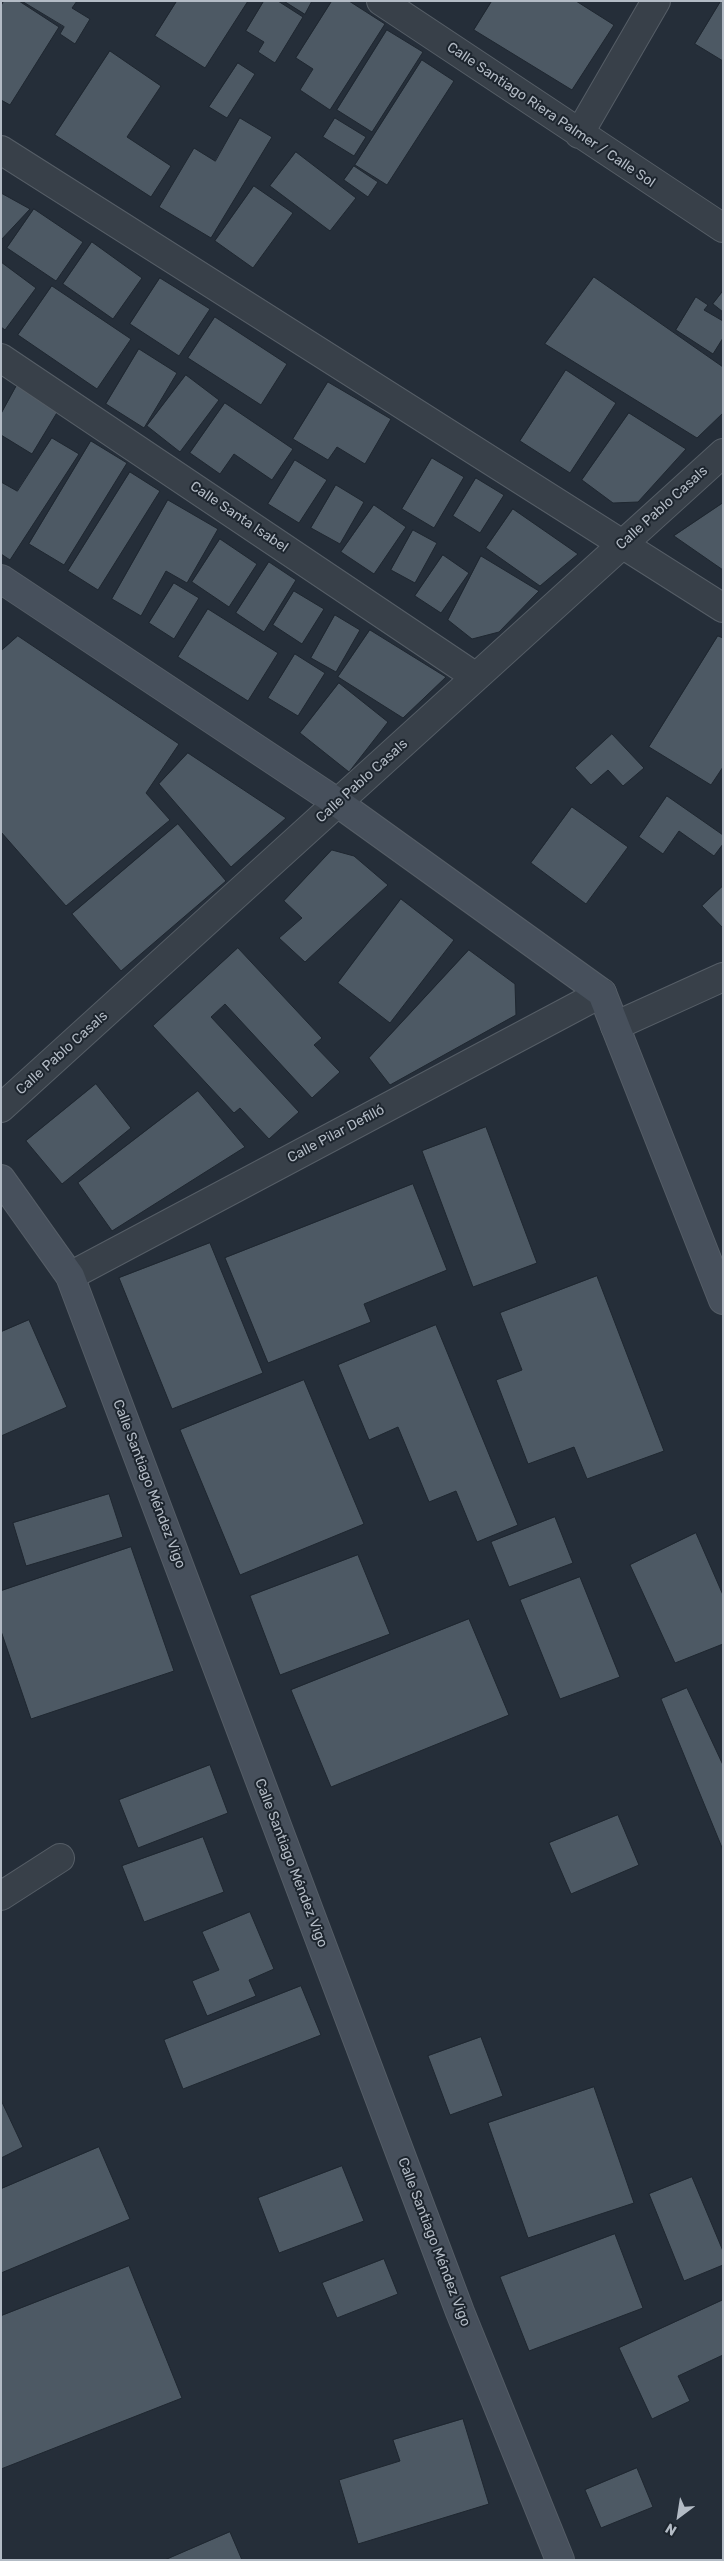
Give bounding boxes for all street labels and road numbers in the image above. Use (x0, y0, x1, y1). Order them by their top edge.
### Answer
street label: Calle Santiago Riera Palmer / Calle Sol (444, 39, 658, 191)
street label: Calle Pablo Casals (613, 462, 711, 554)
street label: Calle Santa Isabel (187, 478, 291, 556)
street label: Calle Pablo Casals (313, 735, 411, 827)
street label: Calle Pablo Casals (13, 1007, 111, 1099)
street label: Calle Pilar Defilló (285, 1101, 387, 1167)
street label: Calle Santiago Méndez Vigo (109, 1397, 189, 1571)
street label: Calle Santiago Méndez Vigo (251, 1776, 331, 1950)
street label: Calle Santiago Méndez Vigo (394, 2155, 474, 2329)

